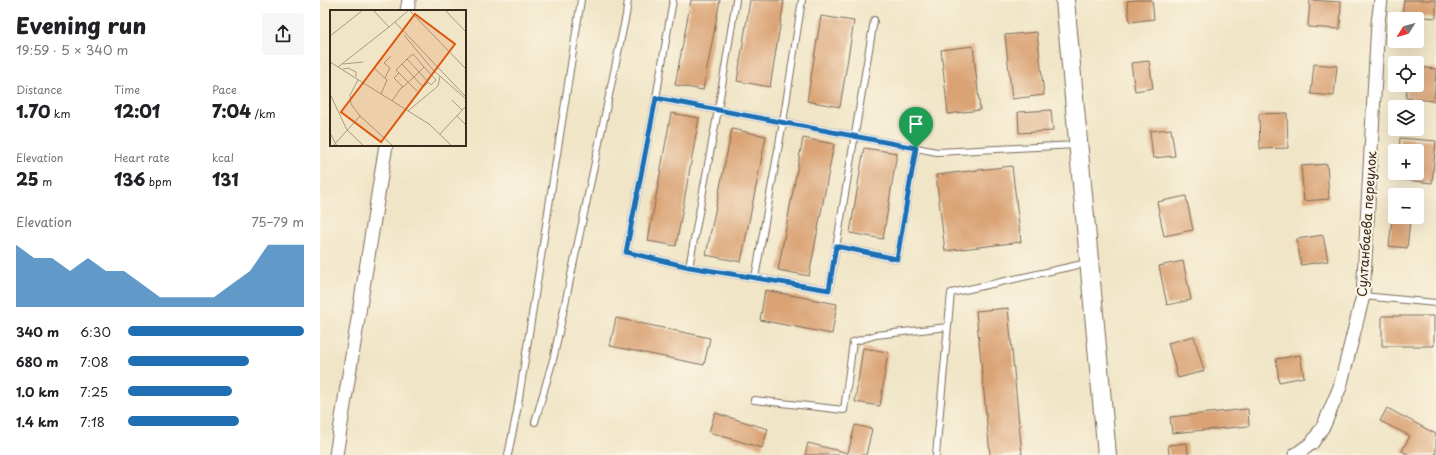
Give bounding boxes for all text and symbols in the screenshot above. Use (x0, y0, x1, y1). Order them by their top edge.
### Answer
text: Evening run (16, 8, 146, 41)
inset map (330, 10, 466, 146)
north arrow (1388, 12, 1424, 48)
map controls (1388, 12, 1424, 224)
button: share (262, 13, 304, 55)
text: 19:59 · 5 × 340 m (16, 40, 128, 59)
button: locate (1388, 56, 1424, 92)
text: Distance (16, 81, 62, 98)
text: Time (114, 81, 140, 98)
text: Pace (212, 81, 237, 98)
text: 1.70 (16, 98, 50, 124)
text: 12:01 (114, 98, 160, 124)
text: 7:04 (212, 98, 251, 124)
button: layers (1388, 100, 1424, 136)
text: km (50, 105, 70, 122)
text: /km (251, 105, 276, 122)
pin (899, 107, 933, 148)
icon: arrive (905, 113, 927, 135)
button: + (1388, 144, 1424, 180)
text: Elevation (16, 149, 63, 166)
text: Heart rate (114, 149, 170, 166)
text: kcal (212, 149, 234, 166)
street label: Султанбаева переулок (1351, 150, 1381, 298)
text: 25 (16, 166, 39, 192)
text: 136 (114, 166, 145, 192)
text: 131 (212, 166, 239, 192)
text: m (39, 173, 52, 190)
text: bpm (145, 173, 172, 190)
button: − (1388, 188, 1424, 224)
text: Elevation (16, 212, 72, 231)
text: 75–79 m (251, 212, 304, 231)
text: 340 m (16, 322, 59, 341)
text: 6:30 (80, 322, 111, 341)
text: 680 m (16, 352, 58, 371)
text: 7:08 (80, 352, 109, 371)
text: 1.0 km (16, 382, 59, 401)
text: 7:25 (80, 382, 108, 401)
text: 1.4 km (16, 412, 59, 431)
text: 7:18 (80, 412, 105, 431)

